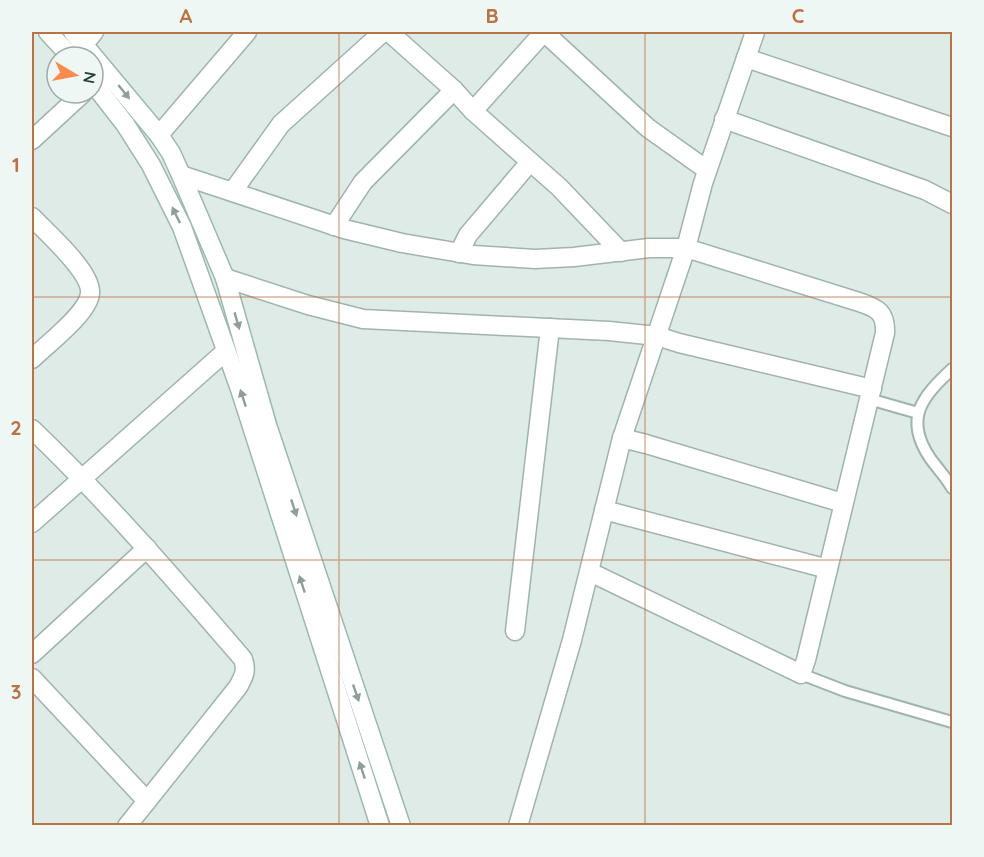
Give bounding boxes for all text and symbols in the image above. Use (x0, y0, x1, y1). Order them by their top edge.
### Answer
text: A (180, 3, 193, 28)
text: B (485, 3, 499, 28)
text: C (792, 3, 805, 28)
north arrow (45, 45, 105, 105)
text: N (79, 70, 101, 85)
one-way arrow (118, 84, 131, 100)
text: 1 (12, 152, 20, 177)
one-way arrow (171, 207, 180, 224)
one-way arrow (233, 313, 242, 331)
one-way arrow (238, 389, 247, 407)
text: 2 (10, 415, 22, 440)
one-way arrow (290, 499, 300, 517)
one-way arrow (297, 575, 306, 593)
text: 3 (11, 679, 21, 704)
one-way arrow (351, 684, 361, 702)
one-way arrow (357, 761, 366, 779)

